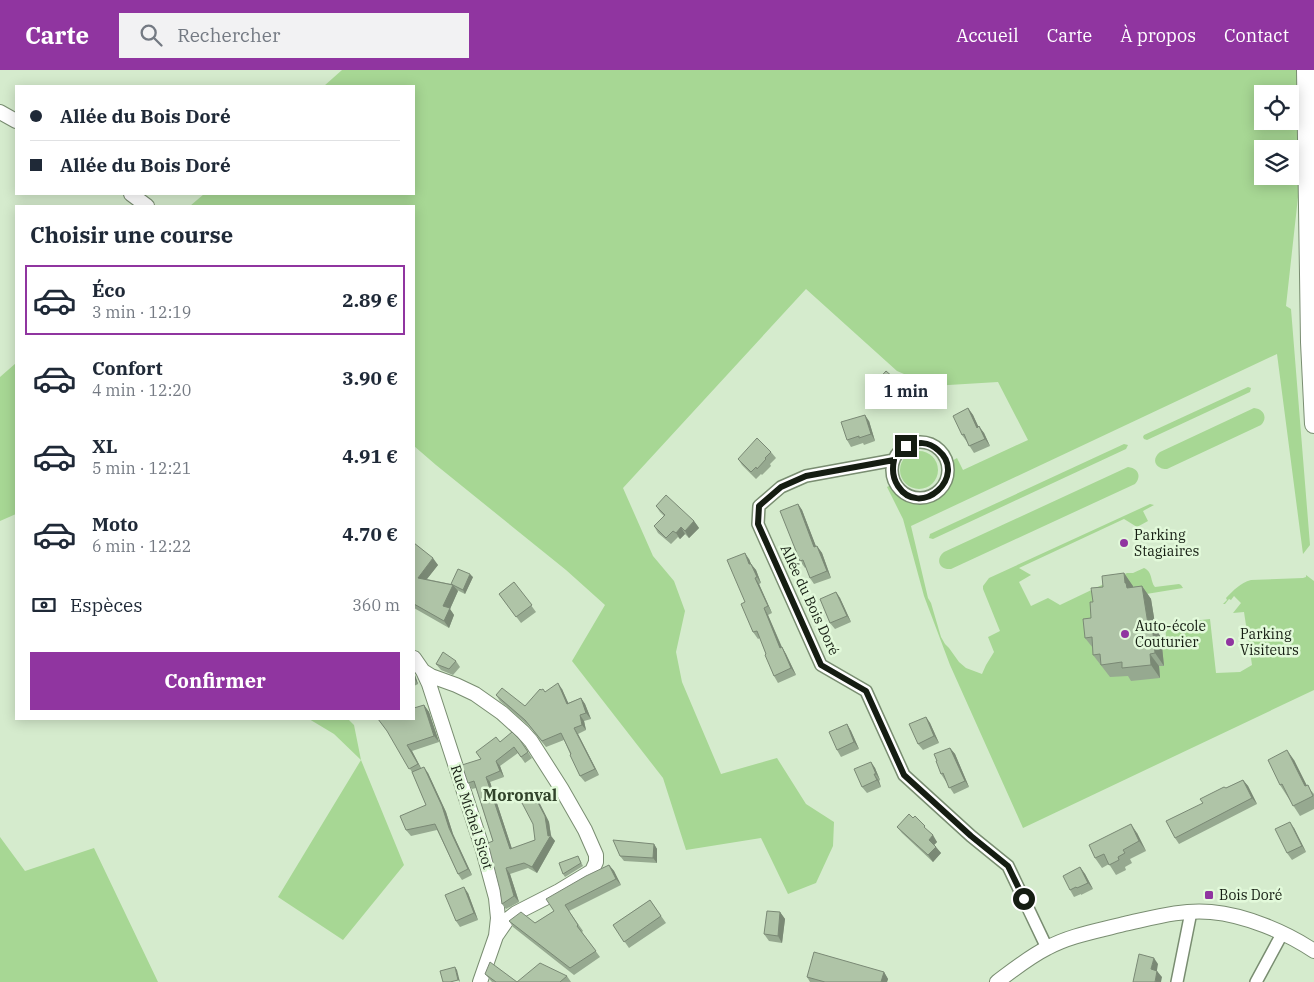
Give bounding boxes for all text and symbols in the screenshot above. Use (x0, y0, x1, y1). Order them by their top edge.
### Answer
search box (119, 13, 469, 58)
text: Carte (25, 19, 89, 51)
icon: search (137, 21, 165, 49)
text: Rechercher (177, 23, 280, 47)
text: Accueil (956, 24, 1019, 47)
text: Carte (1047, 24, 1092, 47)
text: À propos (1120, 24, 1196, 47)
text: Contact (1224, 24, 1289, 47)
map controls (1254, 85, 1299, 185)
button: locate (1254, 85, 1299, 130)
text: Allée du Bois Doré (60, 104, 231, 128)
button: layers (1254, 140, 1299, 185)
text: Allée du Bois Doré (60, 153, 231, 177)
text: Choisir une course (30, 220, 233, 249)
icon: car (32, 278, 77, 323)
text: Éco (92, 278, 125, 302)
text: 2.89 € (342, 288, 398, 312)
text: 3 min · 12:19 (92, 302, 191, 322)
icon: car (32, 356, 77, 401)
text: Confort (92, 356, 163, 380)
text: 3.90 € (342, 366, 398, 390)
callout: 1 min (865, 374, 947, 408)
text: 4 min · 12:20 (92, 380, 191, 400)
text: 1 min (884, 381, 928, 401)
icon: car (32, 434, 77, 479)
text: XL (92, 434, 118, 458)
route end (895, 435, 917, 457)
text: 4.91 € (342, 444, 398, 468)
text: 5 min · 12:21 (92, 458, 191, 478)
icon: car (32, 512, 77, 557)
text: Moto (92, 512, 138, 536)
text: 4.70 € (342, 522, 398, 546)
place label: Parking Stagiaires (1134, 526, 1200, 560)
text: 6 min · 12:22 (92, 536, 191, 556)
marker: Parking Stagiaires (1118, 537, 1130, 549)
street label: Allée du Bois Doré (777, 542, 843, 658)
icon: cash (30, 591, 58, 619)
text: Espèces (70, 593, 143, 617)
text: 360 m (352, 595, 400, 615)
place label: Auto-école Couturier (1135, 617, 1206, 651)
place label: Parking Visiteurs (1240, 625, 1299, 659)
marker: Auto-école Couturier (1119, 628, 1131, 640)
marker: Parking Visiteurs (1224, 636, 1236, 648)
button: Confirmer (30, 652, 400, 710)
street label: Rue Michel Sicot (447, 762, 497, 872)
district label: Moronval (483, 785, 557, 805)
place label: Bois Doré (1219, 886, 1282, 904)
route start (1013, 888, 1035, 910)
marker: Bois Doré (1203, 889, 1215, 901)

